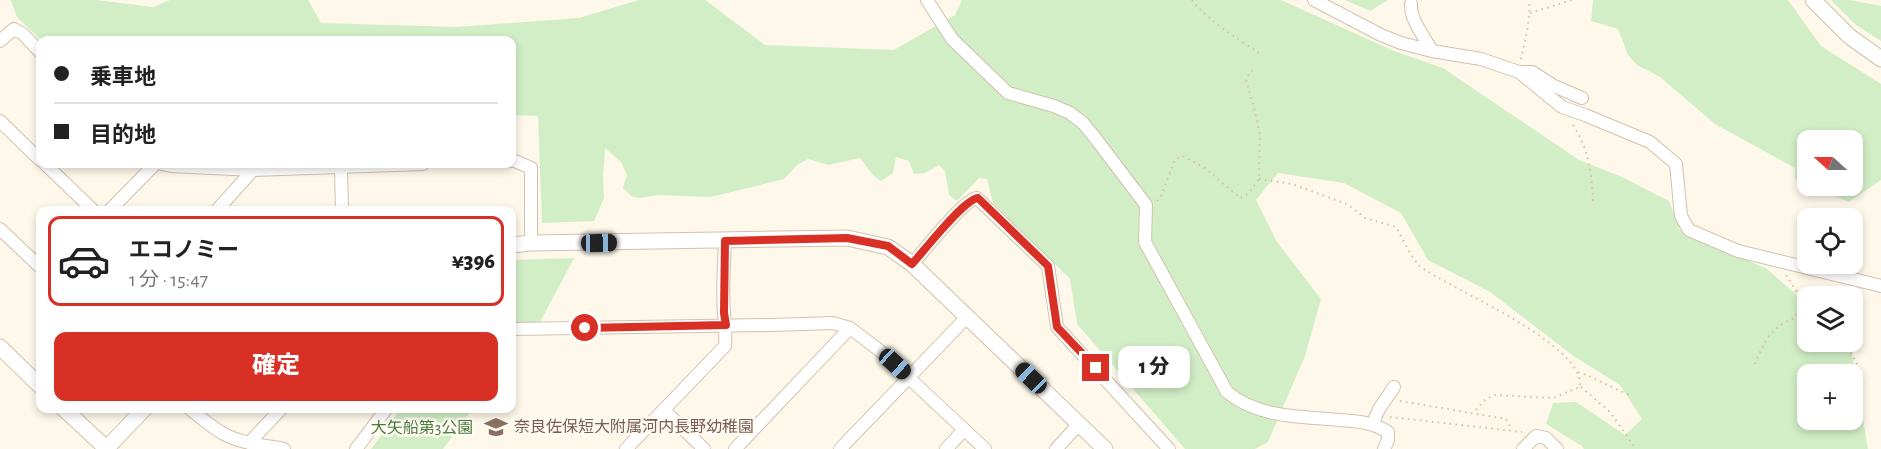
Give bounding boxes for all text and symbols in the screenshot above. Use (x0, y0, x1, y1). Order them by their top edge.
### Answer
text: 乗車地 (90, 66, 156, 88)
text: 目的地 (90, 124, 156, 146)
north arrow (1797, 130, 1863, 196)
map controls (1797, 130, 1863, 430)
button: locate (1797, 208, 1863, 274)
icon: car (57, 234, 111, 288)
car (581, 234, 617, 252)
text: エコノミー (129, 239, 239, 261)
text: ¥396 (452, 250, 495, 272)
text: 1 分 · 15:47 (129, 270, 208, 290)
button: layers (1797, 286, 1863, 352)
route start (571, 314, 598, 341)
button: 確定 (54, 332, 498, 401)
car (876, 345, 914, 383)
callout: 1 分 (1117, 347, 1189, 389)
route end (1082, 354, 1109, 381)
text: 1 分 (1139, 357, 1169, 377)
car (1012, 359, 1050, 397)
button: + (1797, 364, 1863, 430)
school or university icon: 奈良佐保短大附属河内長野幼稚園 (483, 414, 509, 440)
place label: 奈良佐保短大附属河内長野幼稚園 (514, 418, 754, 435)
park label: 大矢船第3公園 (371, 419, 473, 436)

